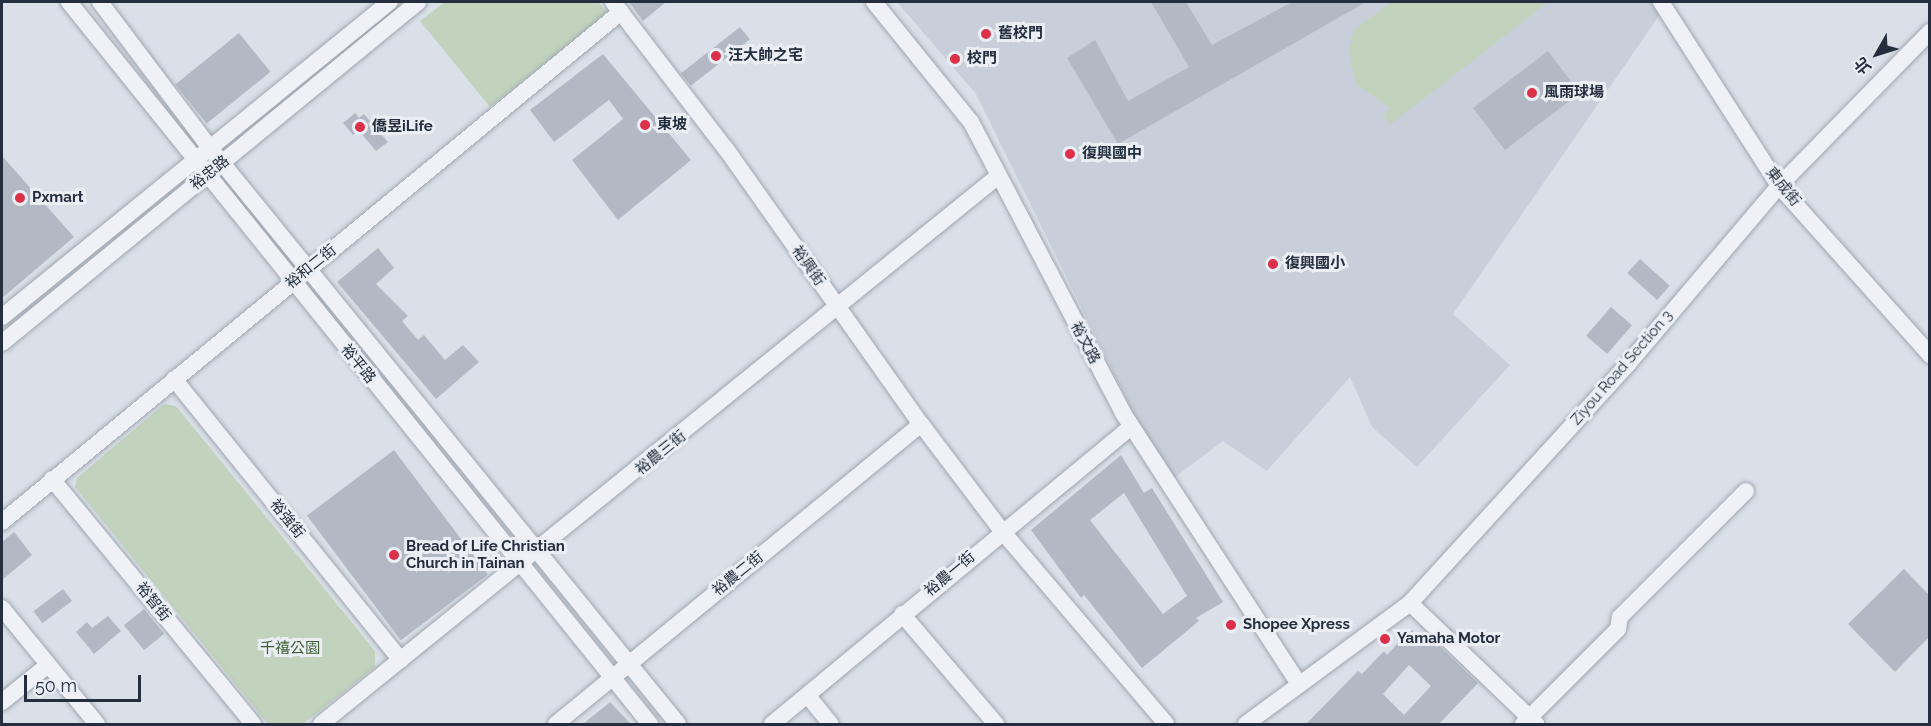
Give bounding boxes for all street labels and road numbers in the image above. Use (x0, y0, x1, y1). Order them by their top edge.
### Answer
street label: 裕忠路 (187, 152, 233, 194)
street label: 東成街 (1762, 164, 1804, 210)
street label: 裕和二街 (282, 241, 340, 293)
street label: 裕興街 (788, 242, 828, 290)
street label: Ziyou Road Section 3 (1567, 307, 1677, 429)
street label: 裕文路 (1066, 319, 1104, 367)
street label: 裕平路 (337, 341, 379, 387)
street label: 裕農三街 (632, 427, 690, 479)
street label: 裕強街 (266, 496, 308, 542)
street label: 裕農二街 (709, 548, 767, 600)
street label: 裕農一街 (921, 548, 979, 600)
street label: 裕智街 (132, 579, 174, 625)

